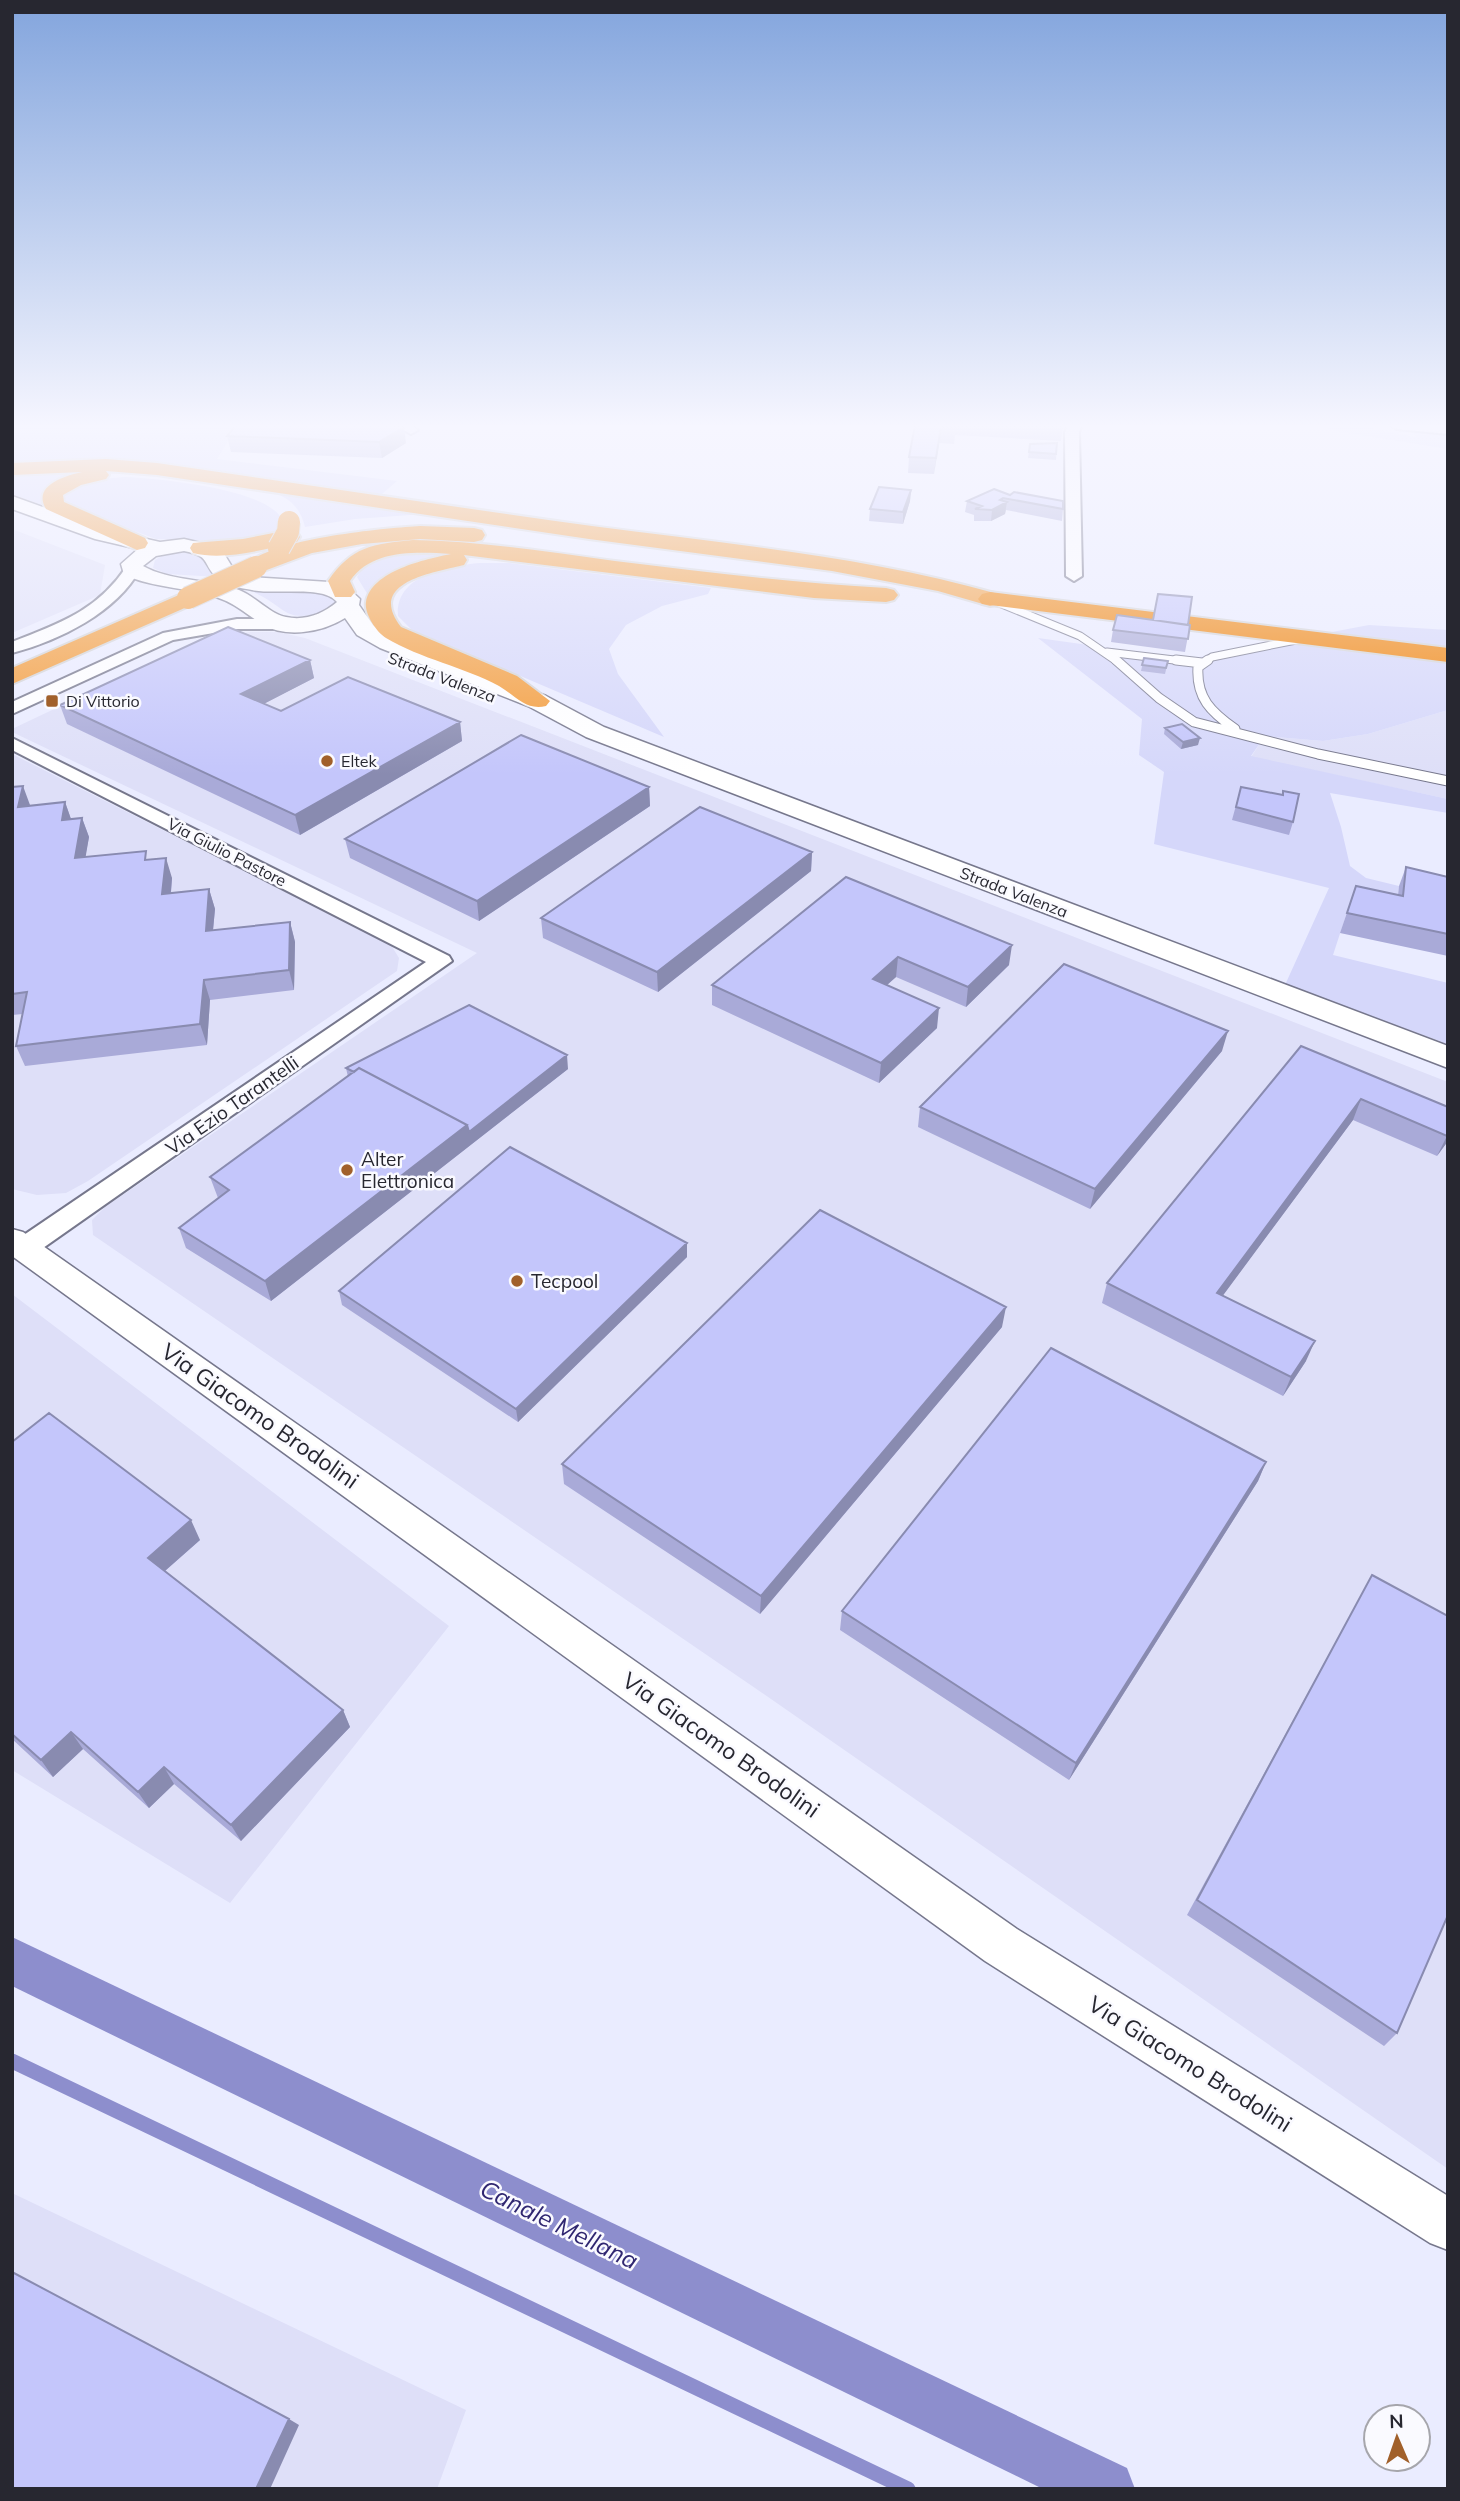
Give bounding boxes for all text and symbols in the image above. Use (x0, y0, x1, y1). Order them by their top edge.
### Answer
street label: Strada Valenza (385, 647, 499, 707)
place label: Di Vittorio (66, 691, 140, 711)
marker: Di Vittorio (44, 693, 60, 709)
place label: Eltek (341, 751, 377, 771)
marker: Eltek (319, 753, 335, 769)
street label: Via Giulio Pastore (164, 813, 290, 891)
street label: Strada Valenza (957, 862, 1071, 922)
street label: Via Ezio Tarantelli (161, 1050, 303, 1160)
place label: Alter Elettronica (361, 1147, 454, 1193)
marker: Alter Elettronica (339, 1162, 355, 1178)
place label: Tecpool (531, 1269, 598, 1293)
marker: Tecpool (509, 1273, 525, 1289)
street label: Via Giacomo Brodolini (156, 1336, 365, 1495)
street label: Via Giacomo Brodolini (617, 1665, 826, 1824)
street label: Via Giacomo Brodolini (1083, 1989, 1298, 2138)
water label: Canale Mellana (476, 2173, 643, 2275)
north arrow (1362, 2403, 1432, 2473)
text: N (1389, 2409, 1404, 2433)

